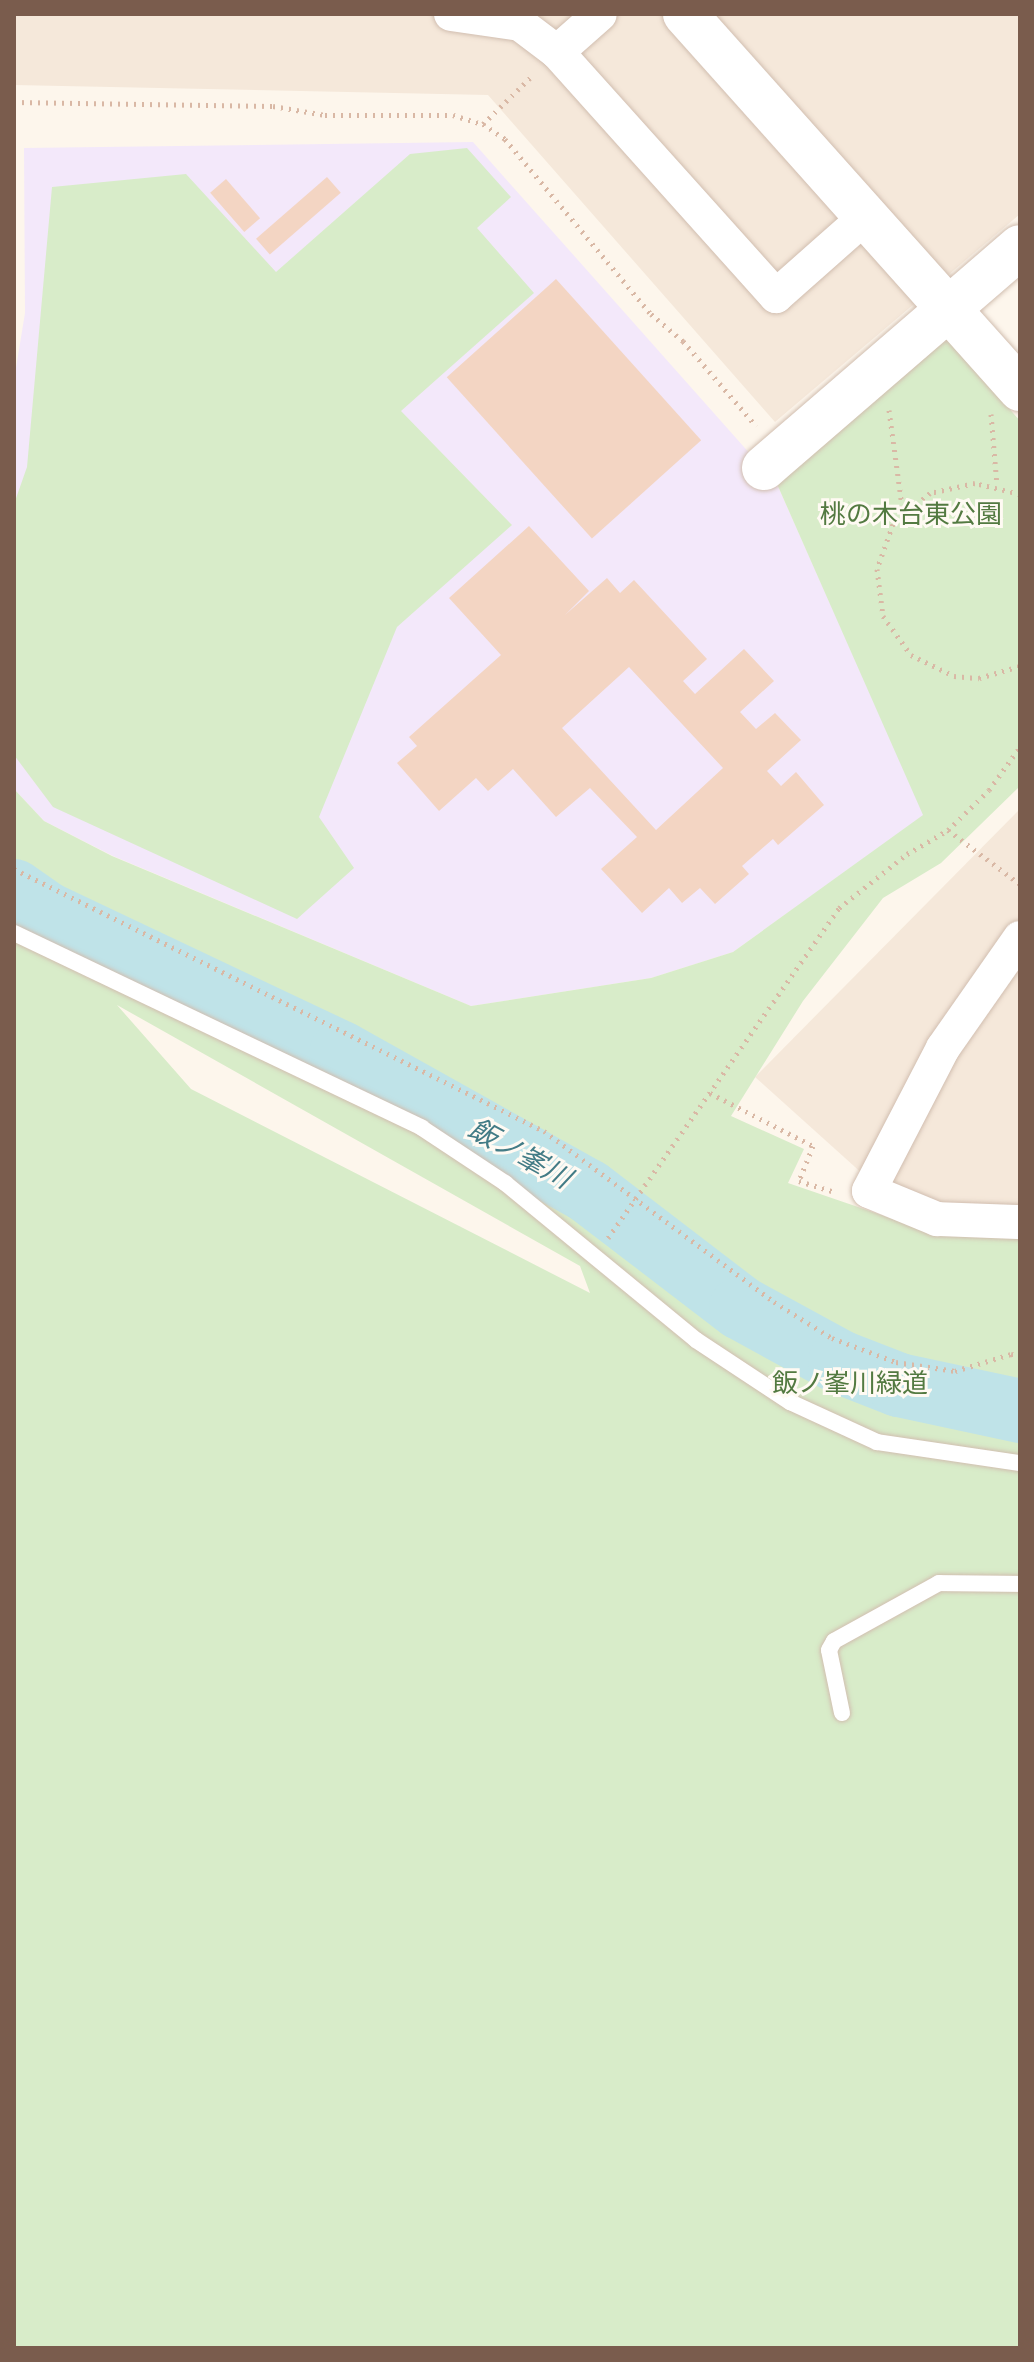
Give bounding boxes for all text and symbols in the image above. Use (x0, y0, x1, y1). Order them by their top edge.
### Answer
park label: 桃の木台東公園 (820, 498, 1002, 530)
water label: 飯ノ峯川 (463, 1111, 577, 1195)
park label: 飯ノ峯川緑道 (772, 1367, 928, 1399)

